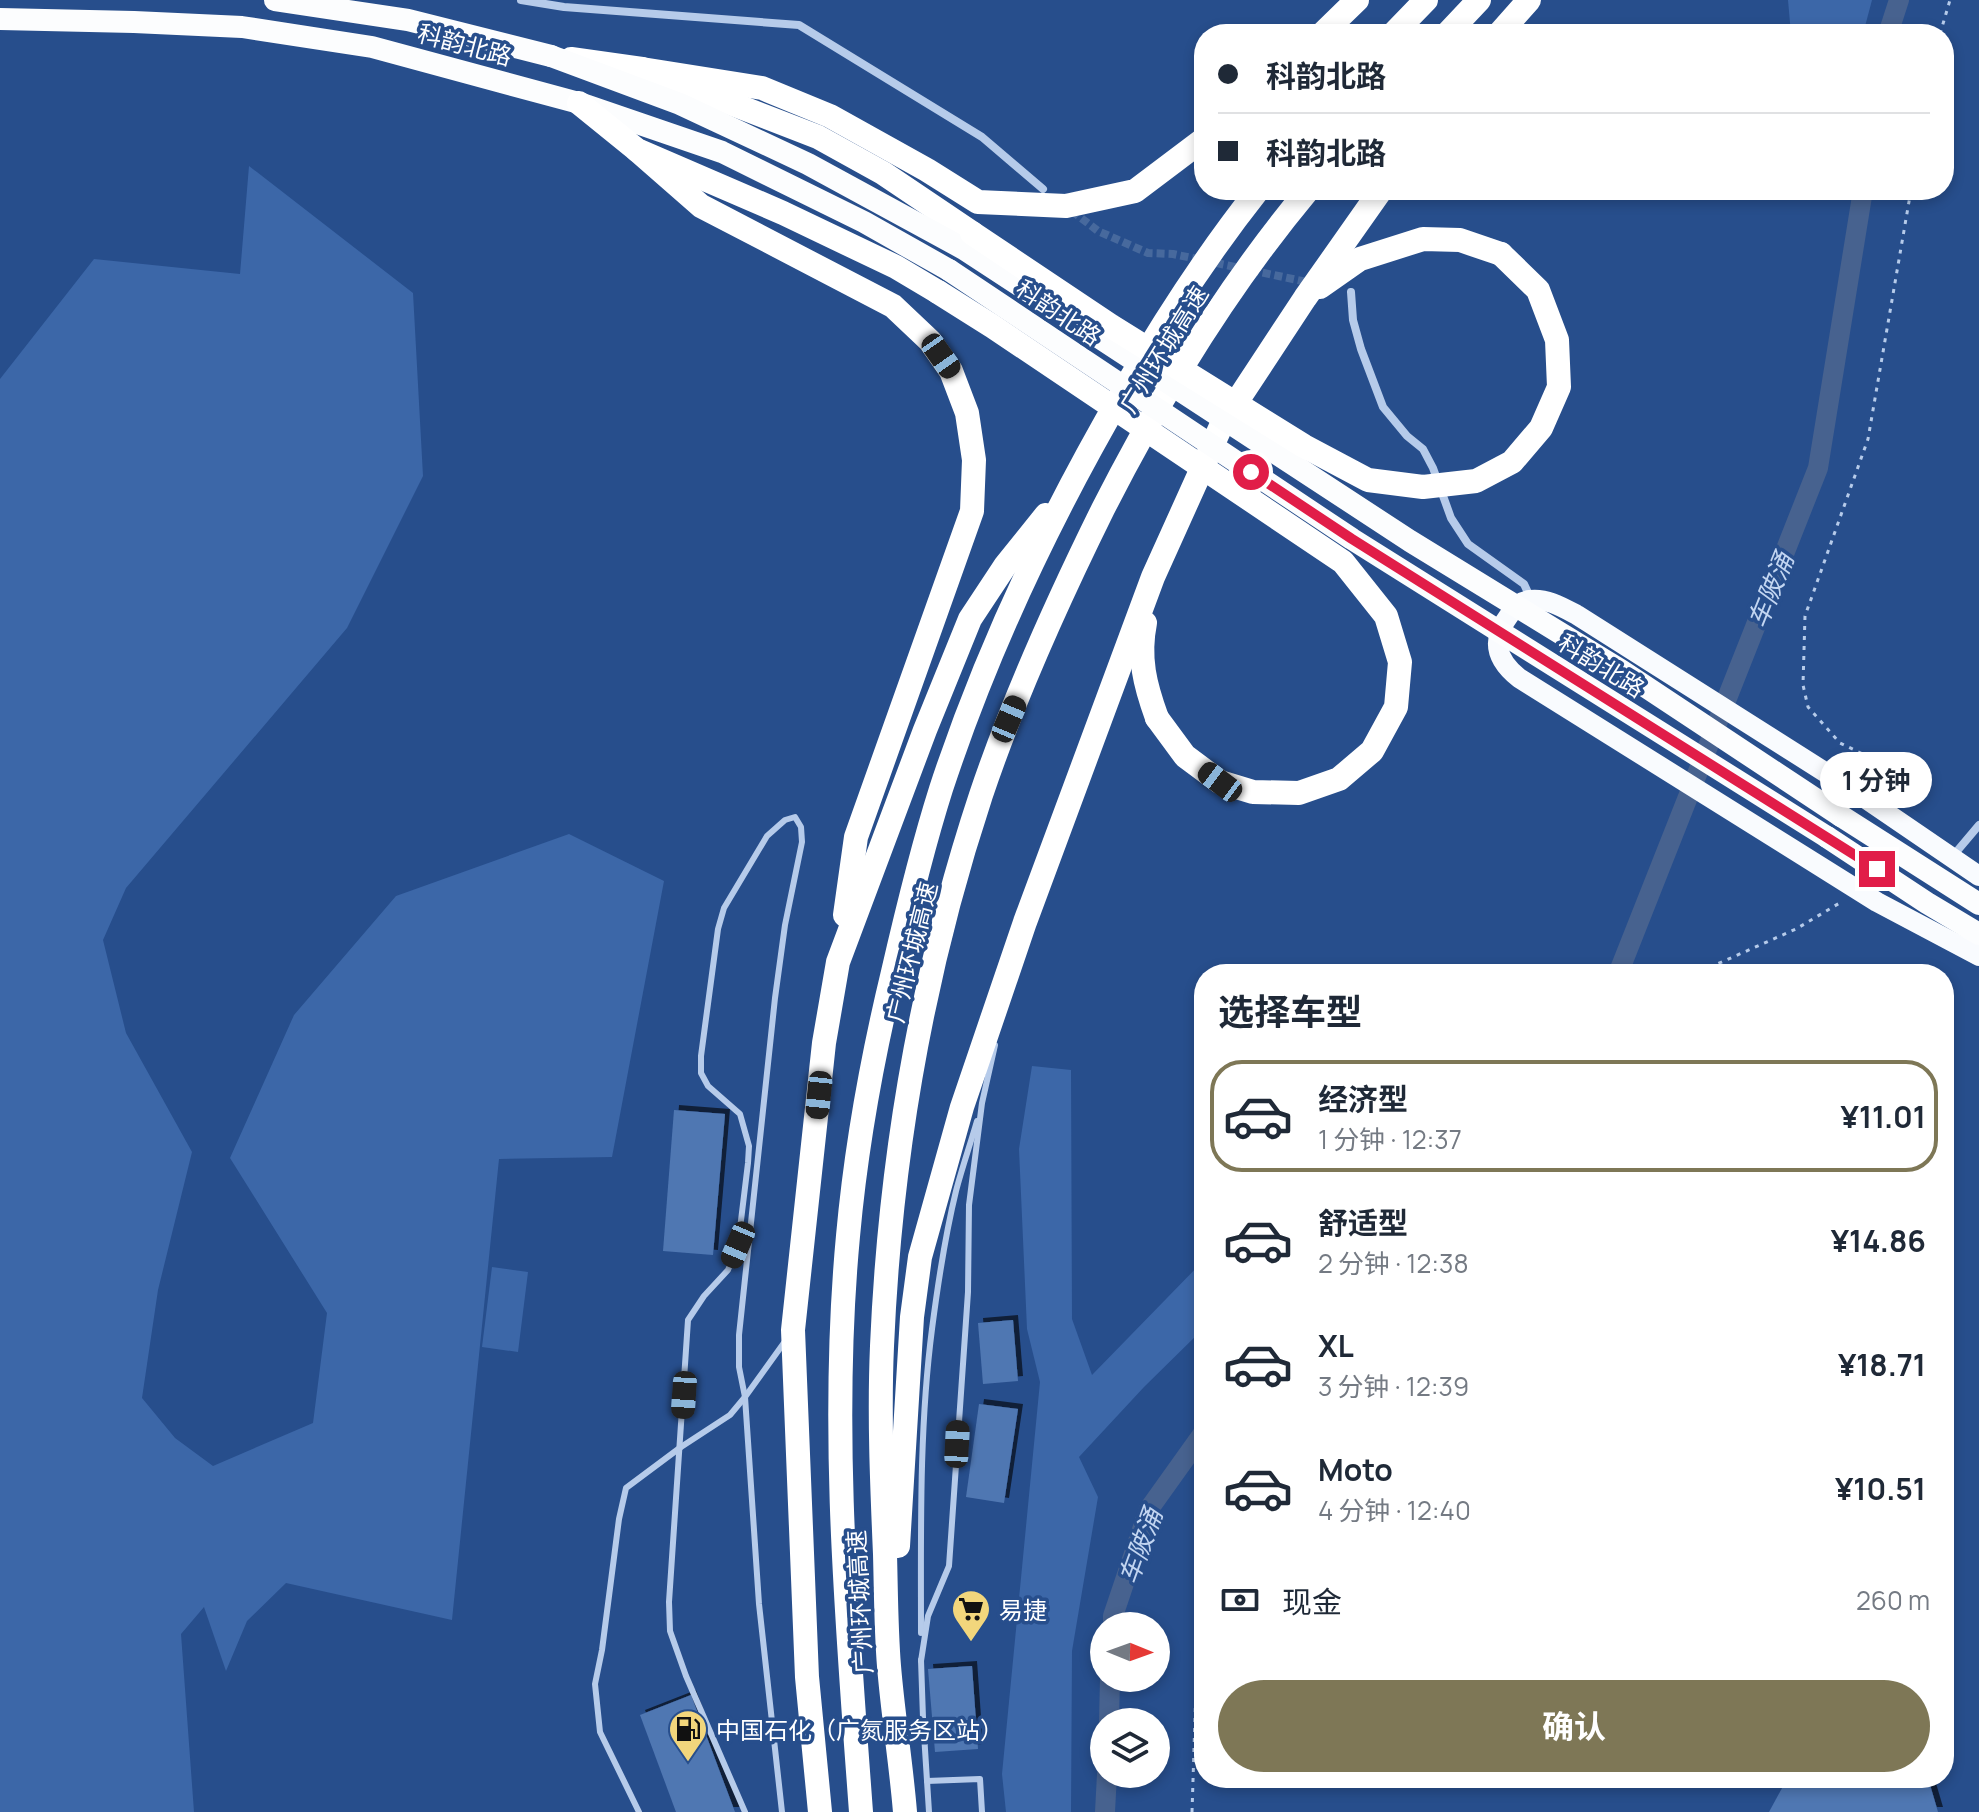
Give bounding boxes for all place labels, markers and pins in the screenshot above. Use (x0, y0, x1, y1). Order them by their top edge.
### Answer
supermarket icon: 易捷 (950, 1588, 992, 1643)
place label: 易捷 (999, 1593, 1047, 1626)
fuel station icon: 中国石化（广氮服务区站） (667, 1708, 709, 1763)
place label: 中国石化（广氮服务区站） (716, 1713, 1004, 1746)

